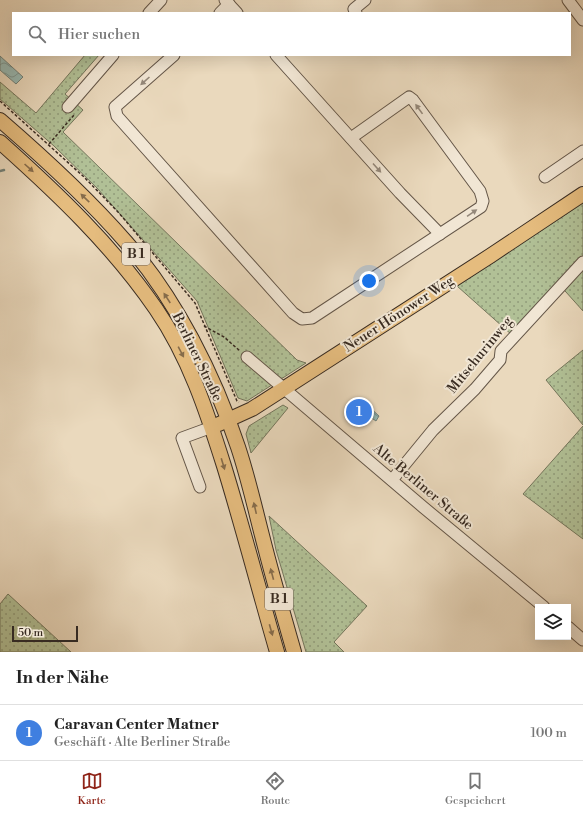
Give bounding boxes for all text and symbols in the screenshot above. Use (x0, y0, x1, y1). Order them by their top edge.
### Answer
search box (12, 12, 571, 56)
icon: search (26, 23, 48, 45)
text: Hier suchen (58, 25, 140, 44)
one-way arrow (140, 77, 150, 86)
one-way arrow (415, 103, 423, 114)
one-way arrow (24, 163, 34, 173)
one-way arrow (372, 163, 381, 172)
one-way arrow (80, 193, 90, 203)
one-way arrow (467, 209, 478, 217)
road number: B 1 (122, 243, 150, 265)
street label: Neuer Hönower Weg (340, 271, 458, 356)
your location (359, 271, 379, 291)
one-way arrow (163, 293, 171, 303)
street label: Berliner Straße (167, 309, 226, 404)
street label: Mitschurinweg (443, 312, 517, 397)
one-way arrow (177, 346, 184, 358)
pin: 1 (346, 397, 372, 427)
street label: Alte Berliner Straße (368, 439, 477, 534)
one-way arrow (220, 459, 226, 471)
one-way arrow (252, 501, 258, 514)
one-way arrow (269, 568, 275, 580)
road number: B 1 (265, 588, 293, 610)
map controls (535, 604, 571, 640)
button: layers (535, 604, 571, 640)
scale bar (12, 624, 78, 643)
one-way arrow (268, 624, 274, 636)
text: 50 m (18, 626, 43, 640)
text: In der Nähe (16, 667, 109, 689)
text: Caravan Center Matner (54, 715, 219, 734)
text: 1 (26, 725, 32, 741)
text: 100 m (531, 725, 567, 741)
text: Geschäft · Alte Berliner Straße (54, 734, 230, 750)
tab: Karte (77, 770, 106, 808)
tab: Route (261, 770, 290, 808)
tab: Gespeichert (445, 770, 506, 808)

